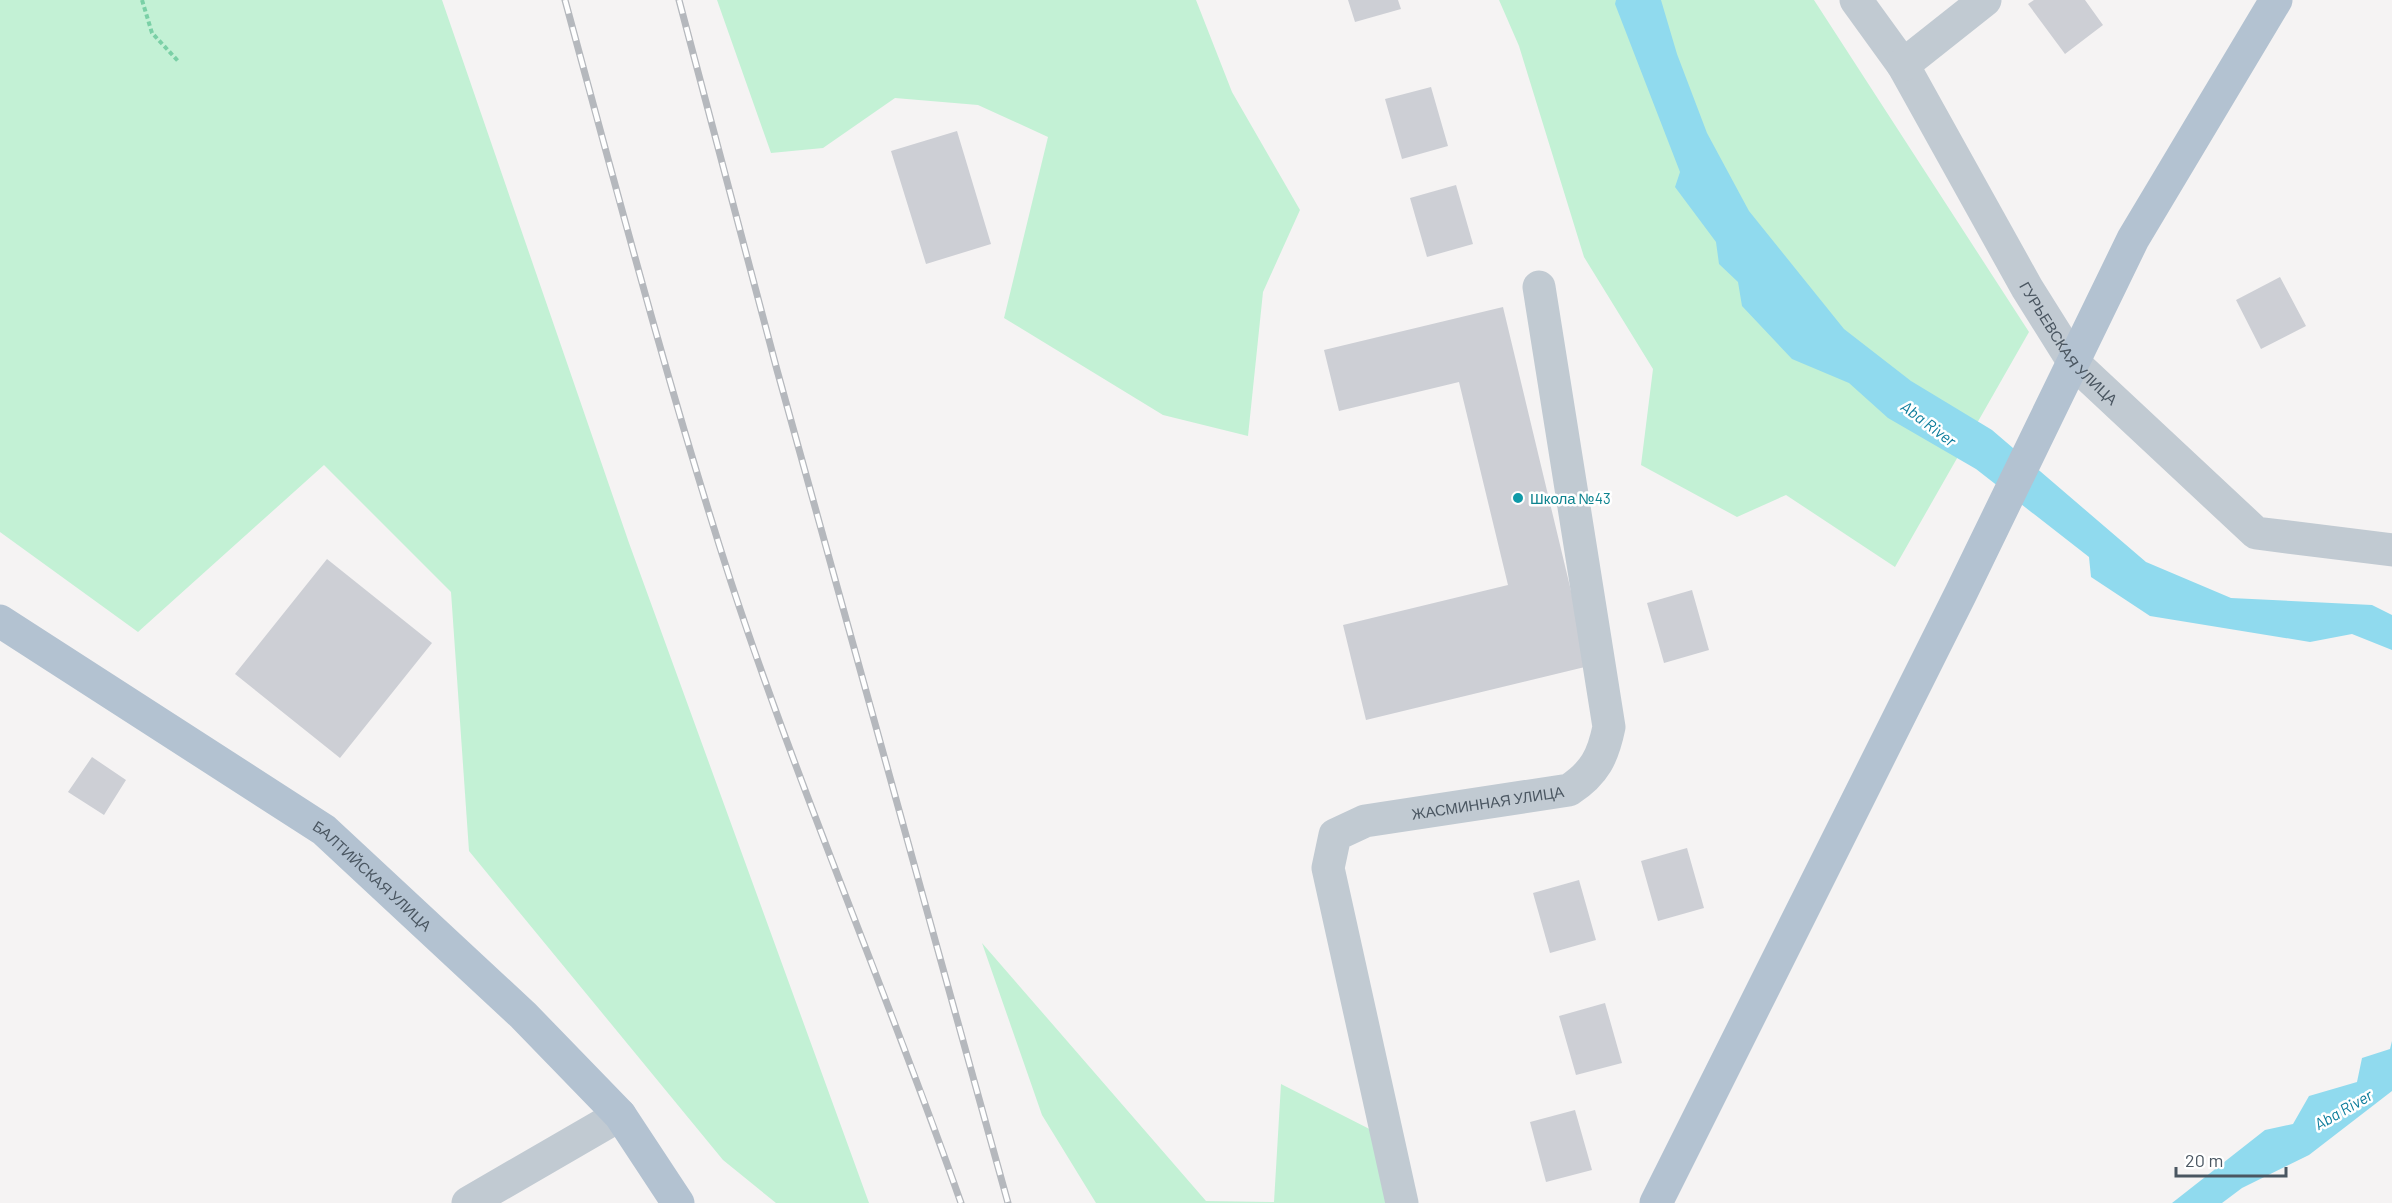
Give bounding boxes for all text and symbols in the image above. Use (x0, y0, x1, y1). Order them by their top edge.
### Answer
street label: ГУРЬЕВСКАЯ УЛИЦА (2016, 278, 2122, 408)
water label: Aba River (1898, 396, 1961, 451)
place label: Школа №43 (1530, 489, 1611, 507)
marker: Школа №43 (1511, 491, 1525, 505)
street label: ЖАСМИННАЯ УЛИЦА (1410, 782, 1565, 823)
street label: БАЛТИЙСКАЯ УЛИЦА (310, 817, 435, 934)
water label: Aba River (2311, 1084, 2377, 1133)
scale bar (2176, 1140, 2286, 1178)
text: 20 m (2185, 1149, 2223, 1171)

